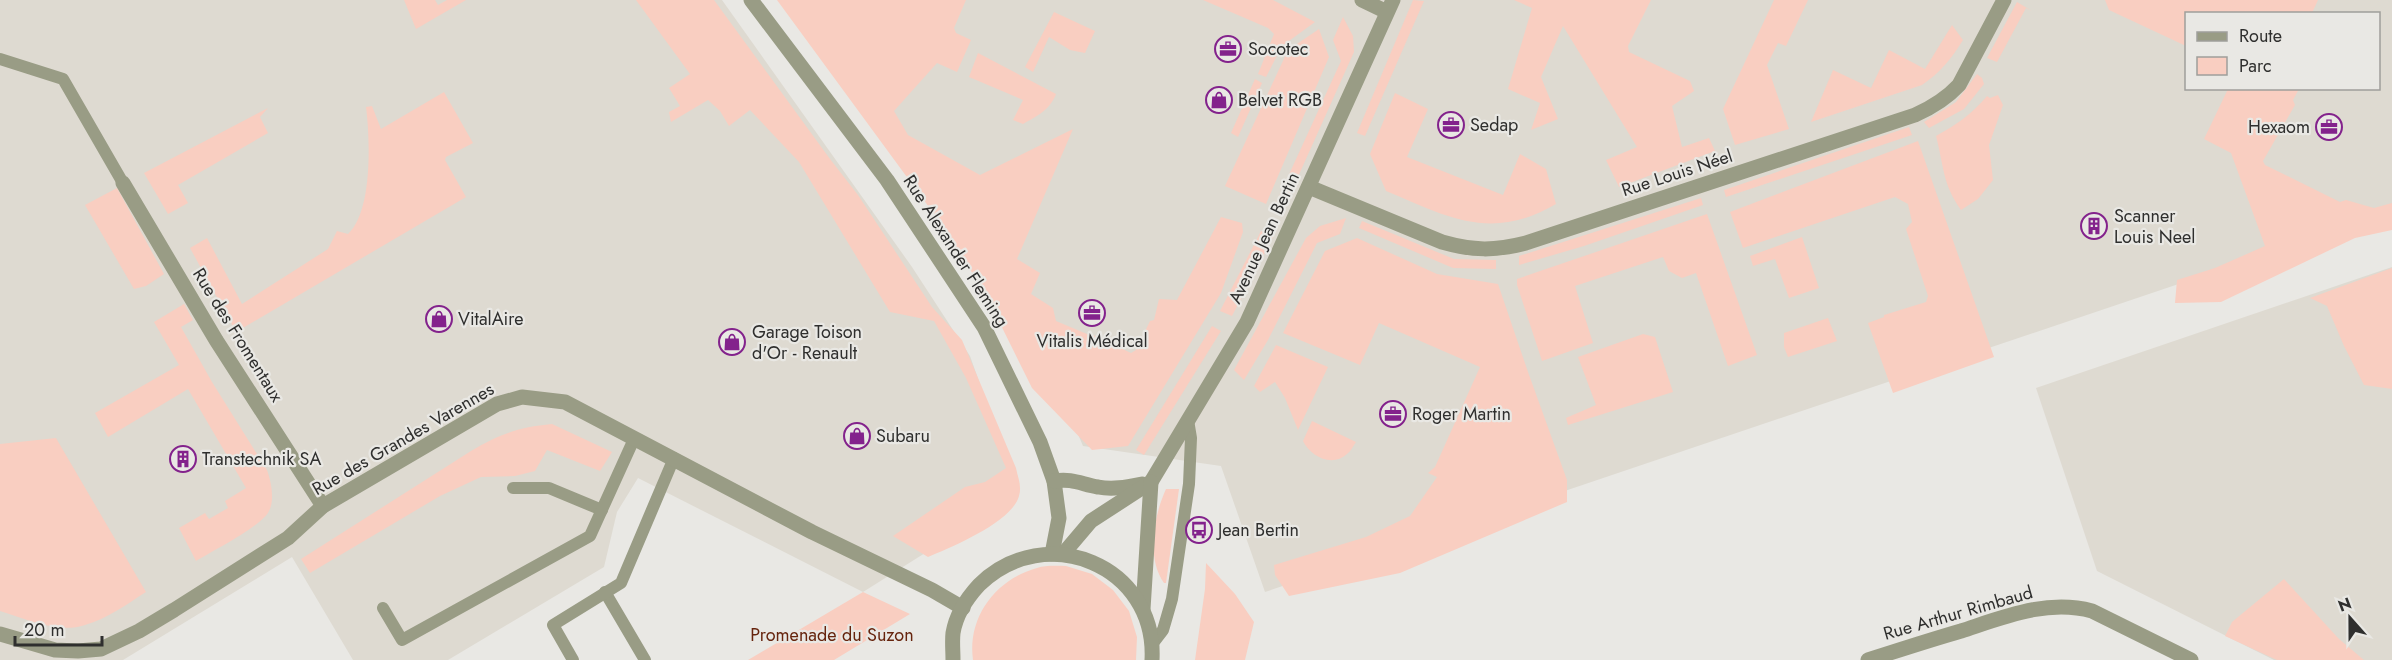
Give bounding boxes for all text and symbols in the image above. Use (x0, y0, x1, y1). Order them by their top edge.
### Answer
legend (2185, 12, 2380, 90)
text: Route (2239, 23, 2282, 49)
office icon: Socotec (1213, 34, 1243, 64)
place label: Socotec (1248, 36, 1308, 62)
text: Parc (2239, 53, 2272, 79)
shop icon: Belvet RGB (1204, 85, 1234, 115)
place label: Belvet RGB (1238, 87, 1322, 113)
office icon: Sedap (1436, 110, 1466, 140)
place label: Sedap (1470, 112, 1518, 138)
office icon: Hexaom (2314, 112, 2344, 142)
place label: Hexaom (2248, 114, 2310, 140)
street label: Rue Louis Néel (1618, 143, 1736, 203)
street label: Avenue Jean Bertin (1222, 168, 1306, 308)
street label: Rue Alexander Fleming (897, 170, 1015, 332)
place label: Scanner Louis Neel (2114, 203, 2195, 250)
building icon: Scanner Louis Neel (2079, 211, 2109, 241)
street label: Rue des Fromentaux (186, 263, 290, 407)
office icon: Vitalis Médical (1077, 298, 1107, 328)
shop icon: VitalAire (424, 304, 454, 334)
place label: VitalAire (458, 306, 523, 332)
place label: Garage Toison d'Or - Renault (752, 319, 862, 366)
shop icon: Garage Toison d'Or - Renault (717, 327, 747, 357)
place label: Vitalis Médical (1036, 328, 1148, 354)
street label: Rue des Grandes Varennes (307, 376, 499, 502)
office icon: Roger Martin (1378, 399, 1408, 429)
place label: Roger Martin (1412, 401, 1511, 427)
shop icon: Subaru (842, 421, 872, 451)
place label: Subaru (876, 423, 930, 449)
building icon: Transtechnik SA (168, 444, 198, 474)
place label: Transtechnik SA (202, 446, 321, 472)
bus stop icon: Jean Bertin (1184, 515, 1214, 545)
place label: Jean Bertin (1216, 517, 1299, 543)
street label: Rue Arthur Rimbaud (1880, 579, 2036, 647)
north arrow (2320, 588, 2380, 648)
text: N (2335, 591, 2355, 617)
scale bar (15, 609, 102, 647)
text: 20 m (24, 617, 64, 643)
park label: Promenade du Suzon (750, 622, 914, 648)

